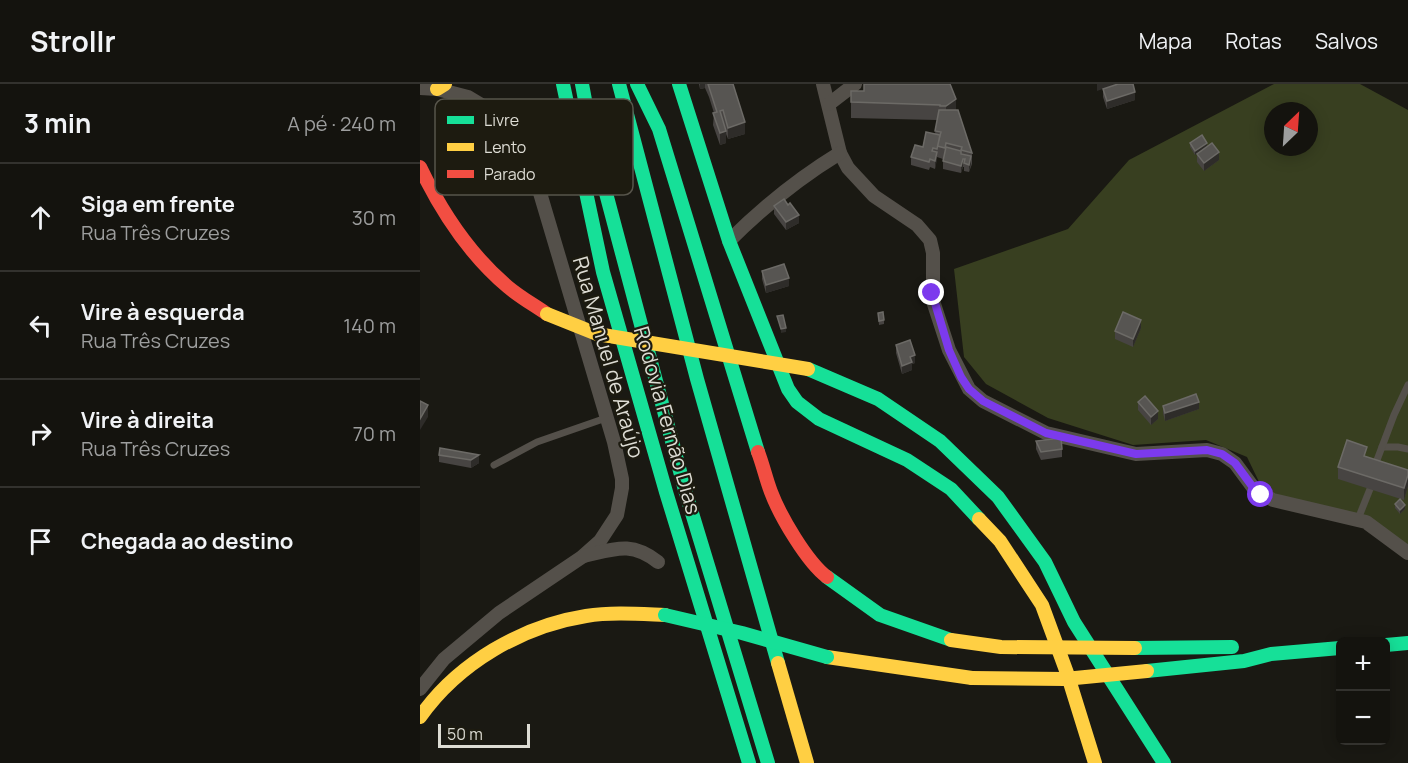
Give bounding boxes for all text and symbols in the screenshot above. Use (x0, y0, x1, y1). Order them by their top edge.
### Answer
text: Strollr (30, 22, 116, 60)
text: Mapa (1139, 27, 1192, 55)
text: Rotas (1225, 27, 1282, 55)
text: Salvos (1315, 27, 1378, 55)
legend (435, 99, 633, 195)
north arrow (1264, 102, 1318, 156)
text: 3 min (24, 105, 91, 141)
text: Livre (484, 109, 519, 131)
text: A pé · 240 m (287, 110, 396, 137)
text: Lento (484, 136, 526, 158)
text: Parado (484, 163, 535, 185)
text: Siga em frente (81, 189, 235, 219)
icon: ahead (24, 201, 57, 234)
text: 30 m (352, 204, 396, 231)
text: Rua Três Cruzes (81, 219, 230, 246)
street label: Rua Manuel de Araújo (567, 253, 651, 461)
route end (918, 279, 944, 305)
text: Vire à esquerda (81, 297, 245, 327)
icon: left (24, 309, 57, 342)
text: 140 m (343, 312, 396, 339)
street label: Rodovia Fernão Dias (628, 323, 708, 517)
text: Rua Três Cruzes (81, 327, 230, 354)
text: Vire à direita (81, 405, 214, 435)
icon: right (24, 417, 57, 450)
text: 70 m (353, 420, 396, 447)
text: Rua Três Cruzes (81, 435, 230, 462)
route start (1247, 481, 1273, 507)
icon: arrive (24, 525, 57, 558)
text: Chegada ao destino (81, 526, 293, 556)
map controls (1336, 637, 1390, 745)
button: + (1336, 637, 1390, 691)
button: − (1336, 691, 1390, 745)
scale bar (438, 721, 530, 748)
text: 50 m (447, 723, 483, 745)

